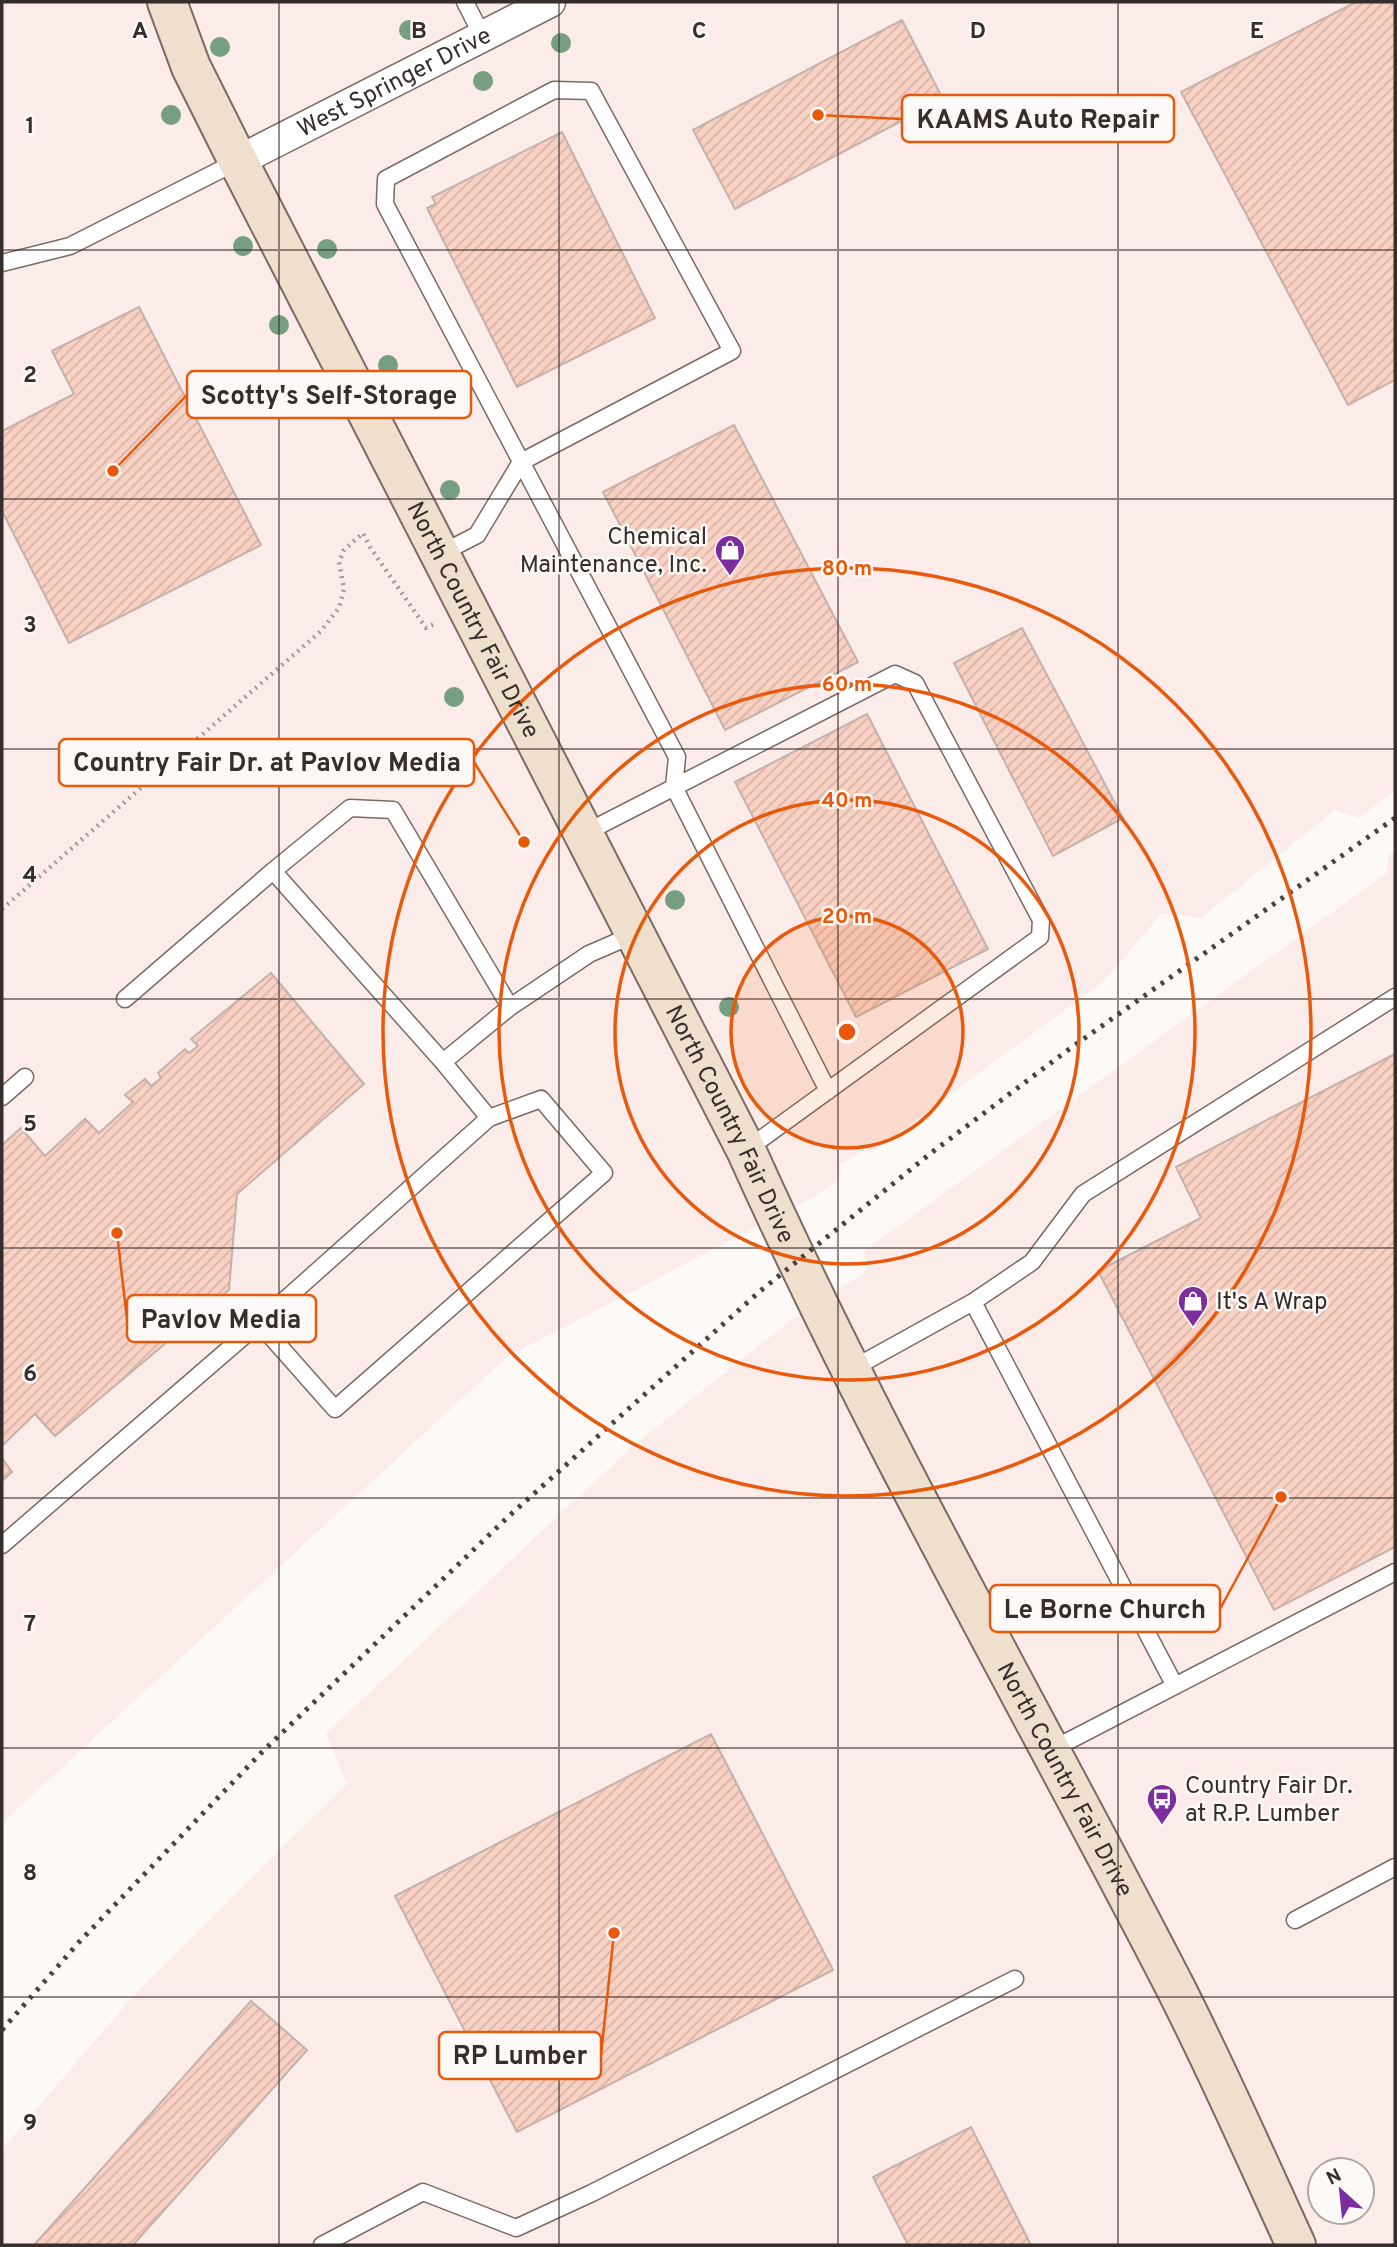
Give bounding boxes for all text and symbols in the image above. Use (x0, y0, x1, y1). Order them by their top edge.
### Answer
text: A (132, 18, 148, 47)
text: B (411, 18, 427, 47)
text: C (692, 18, 706, 47)
text: D (970, 18, 986, 47)
text: E (1250, 18, 1264, 47)
street label: West Springer Drive (293, 21, 497, 145)
callout: KAAMS Auto Repair (902, 95, 1174, 142)
text: KAAMS Auto Repair (916, 105, 1160, 138)
text: 1 (25, 113, 35, 142)
text: 2 (23, 362, 37, 391)
callout: Scotty's Self-Storage (187, 371, 471, 418)
text: Scotty's Self-Storage (201, 381, 457, 414)
street label: North Country Fair Drive (399, 497, 545, 744)
place label: Chemical Maintenance, Inc. (520, 523, 707, 581)
shop icon: Chemical Maintenance, Inc. (713, 533, 747, 577)
text: 80 m (822, 556, 872, 583)
text: 3 (23, 612, 37, 641)
text: 60 m (822, 672, 872, 699)
callout: Country Fair Dr. at Pavlov Media (59, 739, 474, 786)
text: Country Fair Dr. at Pavlov Media (73, 748, 461, 781)
text: 40 m (822, 788, 872, 815)
text: 4 (23, 862, 37, 891)
text: 20 m (822, 904, 872, 931)
street label: North Country Fair Drive (657, 1001, 800, 1249)
centre of rings (835, 1020, 859, 1044)
text: 5 (23, 1111, 37, 1140)
shop icon: It's A Wrap (1176, 1284, 1210, 1328)
place label: It's A Wrap (1216, 1288, 1328, 1318)
callout: Pavlov Media (127, 1295, 316, 1342)
text: Pavlov Media (141, 1305, 301, 1338)
text: 6 (23, 1361, 37, 1390)
callout: Le Borne Church (990, 1585, 1220, 1632)
text: Le Borne Church (1004, 1595, 1206, 1628)
text: 7 (24, 1611, 36, 1640)
street label: North Country Fair Drive (989, 1657, 1138, 1903)
place label: Country Fair Dr. at R.P. Lumber (1185, 1772, 1353, 1830)
bus stop icon: Country Fair Dr. at R.P. Lumber (1145, 1782, 1179, 1826)
text: 8 (23, 1860, 37, 1889)
callout: RP Lumber (439, 2032, 601, 2079)
text: RP Lumber (453, 2041, 587, 2074)
text: 9 (23, 2110, 37, 2139)
north arrow (1306, 2156, 1376, 2226)
text: N (1323, 2164, 1346, 2191)

